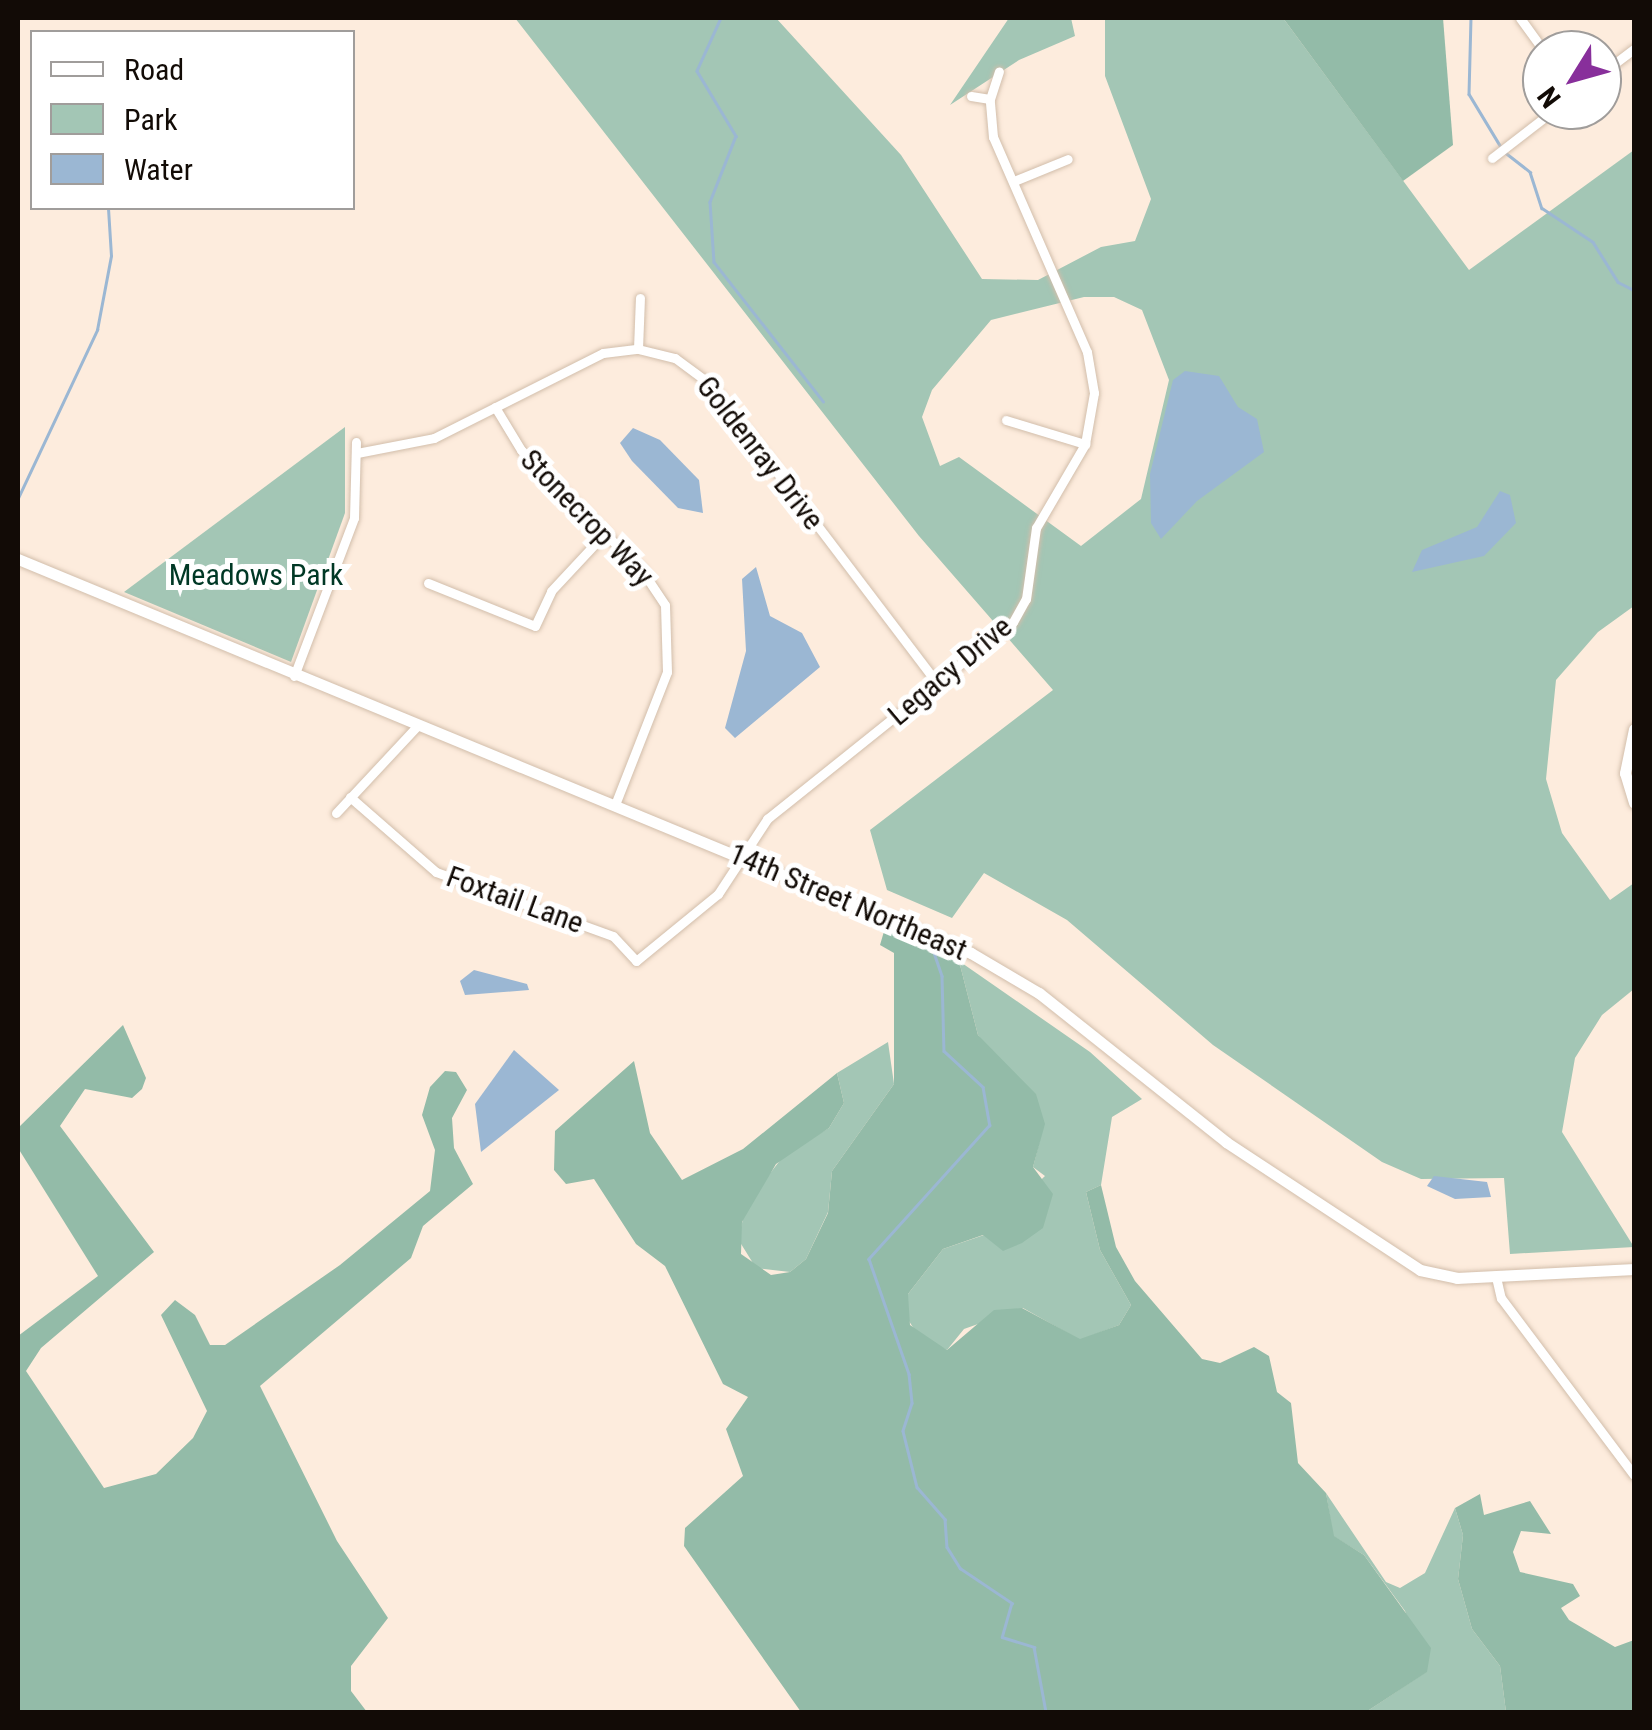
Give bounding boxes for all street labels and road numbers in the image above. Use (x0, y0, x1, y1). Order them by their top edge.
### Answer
street label: Goldenray Drive (689, 369, 831, 537)
street label: Stonecrop Way (513, 442, 661, 594)
street label: Legacy Drive (881, 609, 1019, 733)
street label: 14th Street Northeast (724, 836, 972, 968)
street label: Foxtail Lane (442, 859, 588, 941)

